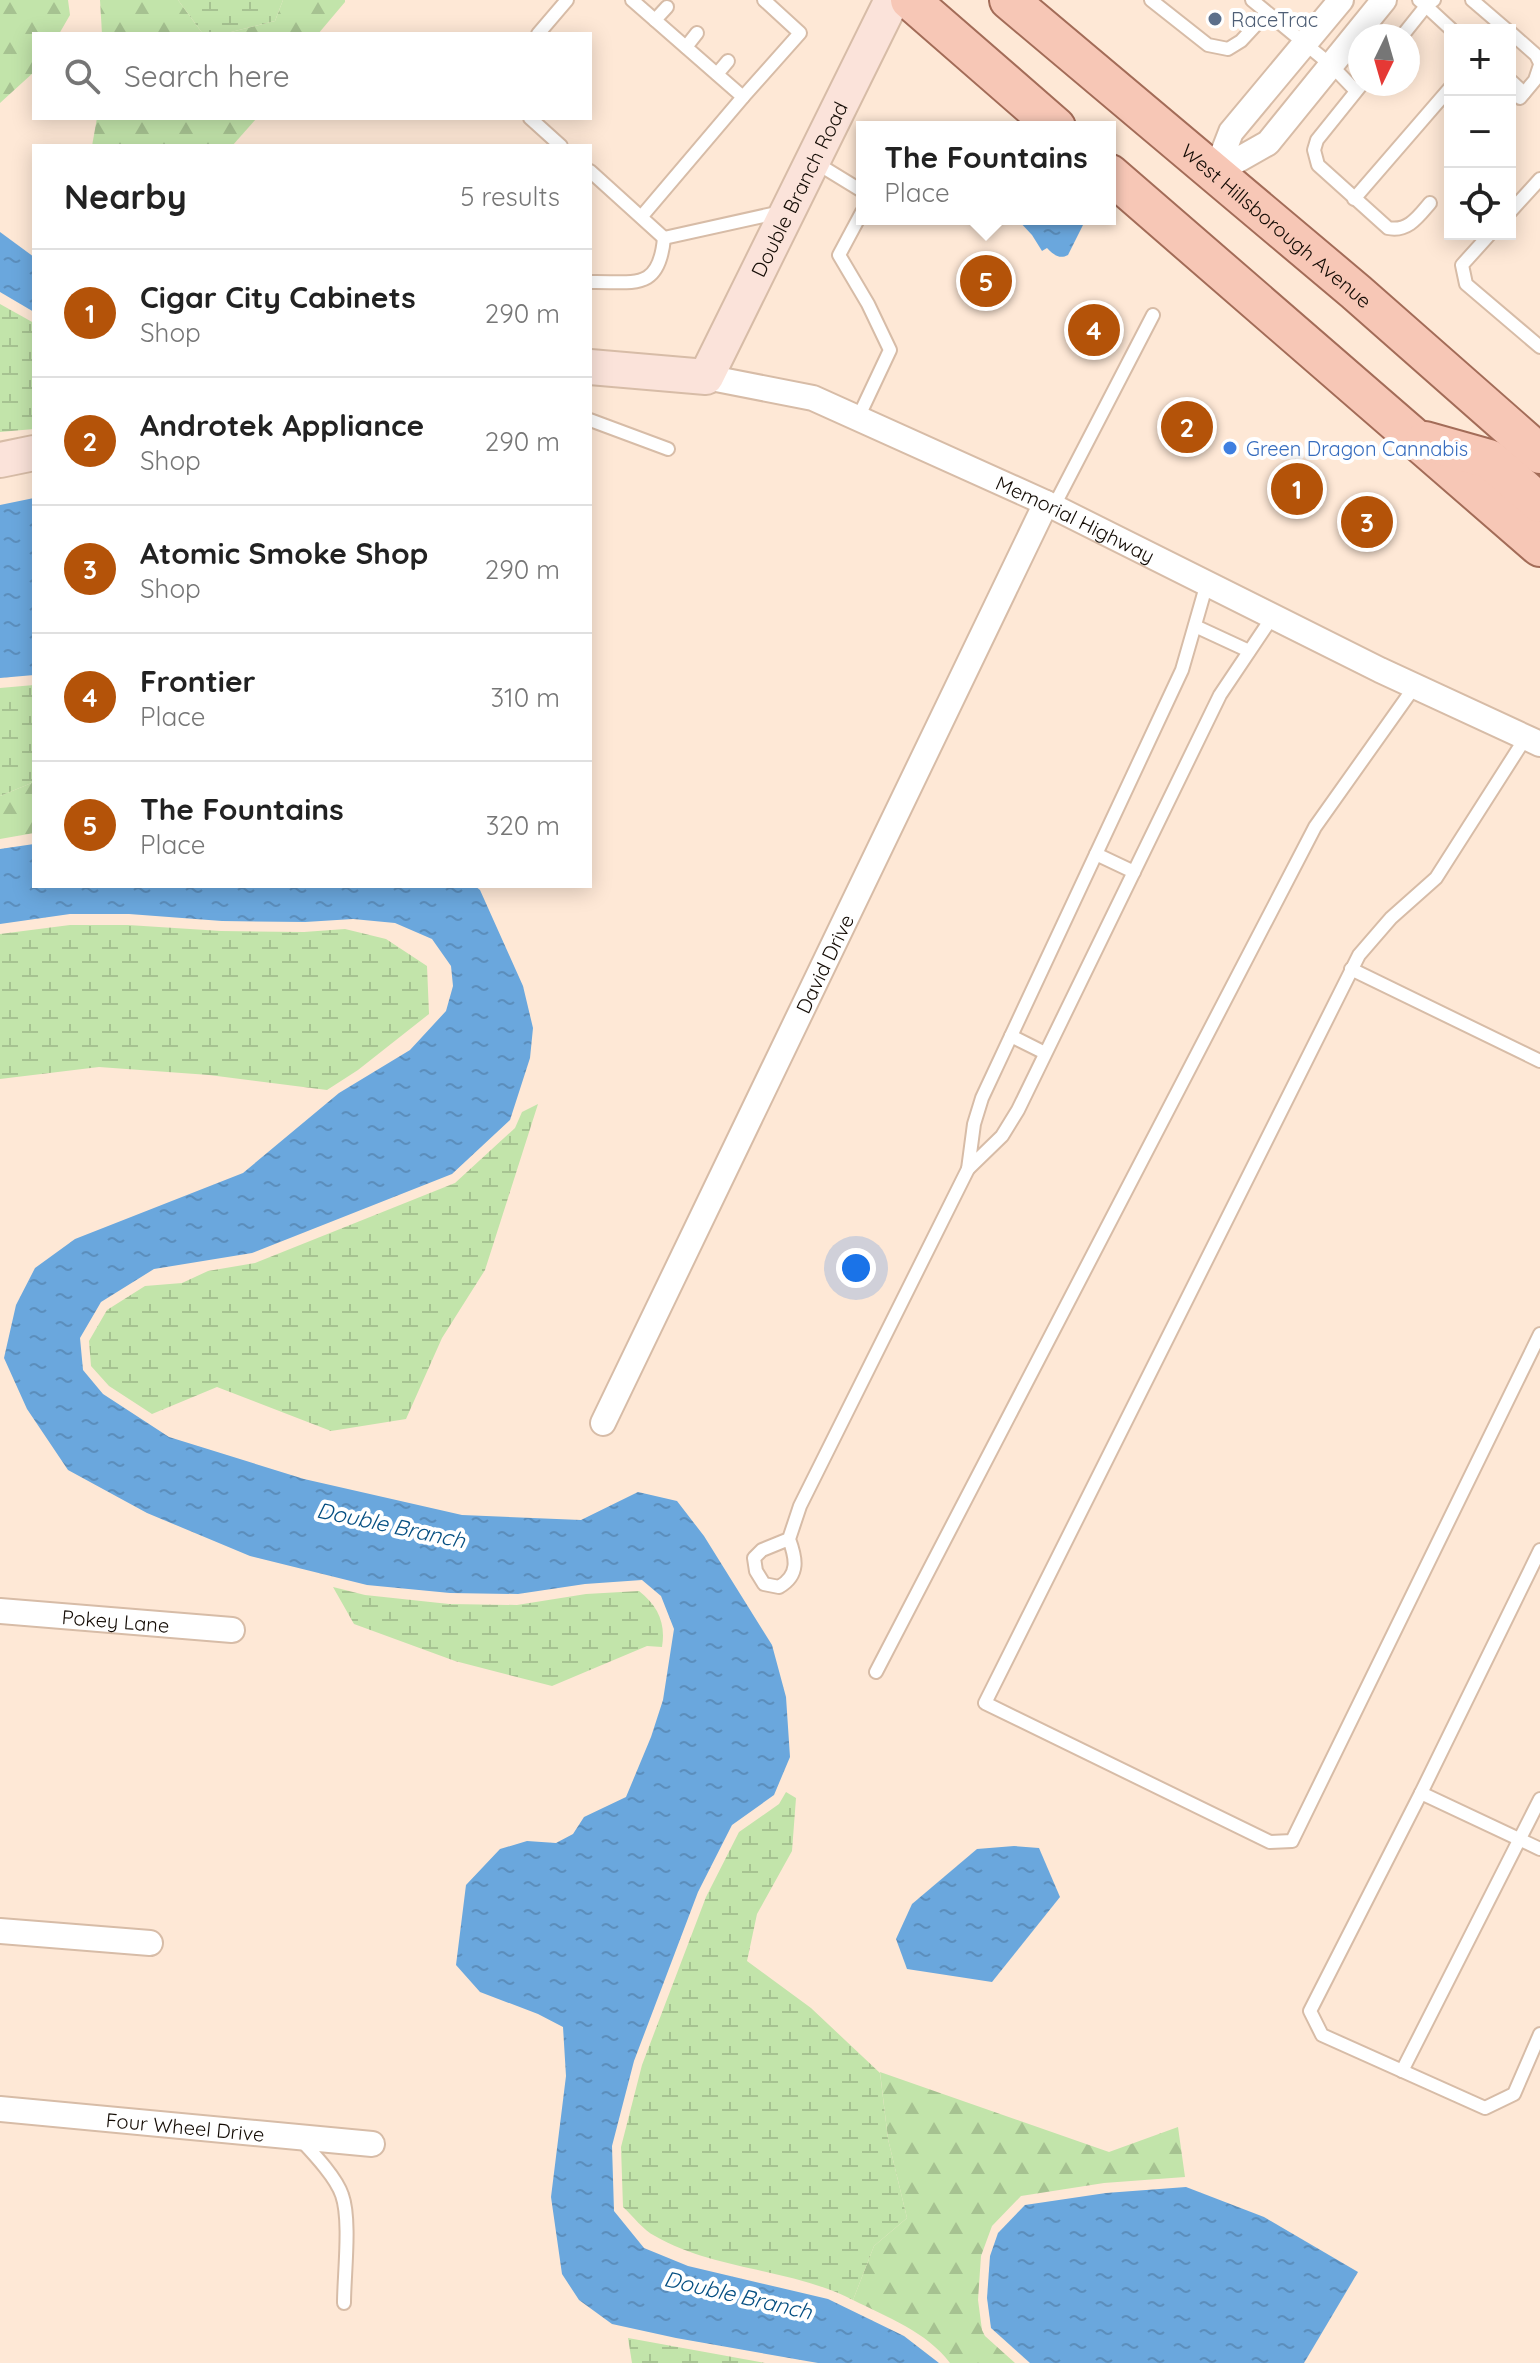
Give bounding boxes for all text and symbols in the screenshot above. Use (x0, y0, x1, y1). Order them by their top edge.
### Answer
place label: RaceTrac (1231, 7, 1318, 32)
marker: RaceTrac (1206, 10, 1224, 28)
north arrow (1348, 24, 1420, 96)
map controls (1444, 24, 1516, 240)
button: + (1444, 24, 1516, 96)
search box (32, 32, 592, 120)
icon: search (60, 54, 104, 98)
text: Search here (124, 57, 290, 95)
button: − (1444, 96, 1516, 168)
street label: Double Branch Road (745, 97, 852, 281)
popup (856, 121, 1116, 225)
text: The Fountains (884, 138, 1088, 176)
street label: West Hillsborough Avenue (1176, 138, 1377, 313)
button: locate (1444, 168, 1516, 240)
text: Nearby (64, 175, 187, 218)
text: Place (884, 176, 950, 209)
text: 5 results (460, 180, 560, 213)
pin: 5 (960, 251, 1012, 311)
text: Cigar City Cabinets (140, 278, 416, 316)
text: 1 (85, 297, 95, 330)
text: 290 m (485, 297, 560, 330)
pin: 4 (1068, 300, 1120, 360)
text: Shop (140, 316, 201, 349)
pin: 2 (1161, 397, 1213, 457)
text: Androtek Appliance (140, 406, 424, 444)
text: 2 (83, 425, 97, 458)
text: 290 m (485, 425, 560, 458)
place label: Green Dragon Cannabis (1246, 436, 1468, 461)
marker: Green Dragon Cannabis (1221, 439, 1239, 457)
text: Shop (140, 444, 201, 477)
pin: 1 (1271, 459, 1323, 519)
street label: Memorial Highway (992, 470, 1159, 568)
pin: 3 (1341, 492, 1393, 552)
text: Atomic Smoke Shop (140, 534, 428, 572)
text: 3 (83, 553, 97, 586)
text: 290 m (485, 553, 560, 586)
text: Shop (140, 572, 201, 605)
text: Frontier (140, 662, 256, 700)
text: 4 (82, 681, 98, 714)
text: 310 m (490, 681, 560, 714)
text: Place (140, 700, 205, 733)
text: The Fountains (140, 790, 344, 828)
text: 5 (83, 809, 97, 842)
text: 320 m (486, 809, 560, 842)
text: Place (140, 828, 205, 861)
street label: David Drive (790, 910, 859, 1017)
your location (836, 1248, 876, 1288)
water label: Double Branch (314, 1496, 468, 1554)
street label: Pokey Lane (61, 1604, 170, 1637)
street label: Four Wheel Drive (105, 2107, 266, 2146)
water label: Double Branch (661, 2264, 815, 2326)

